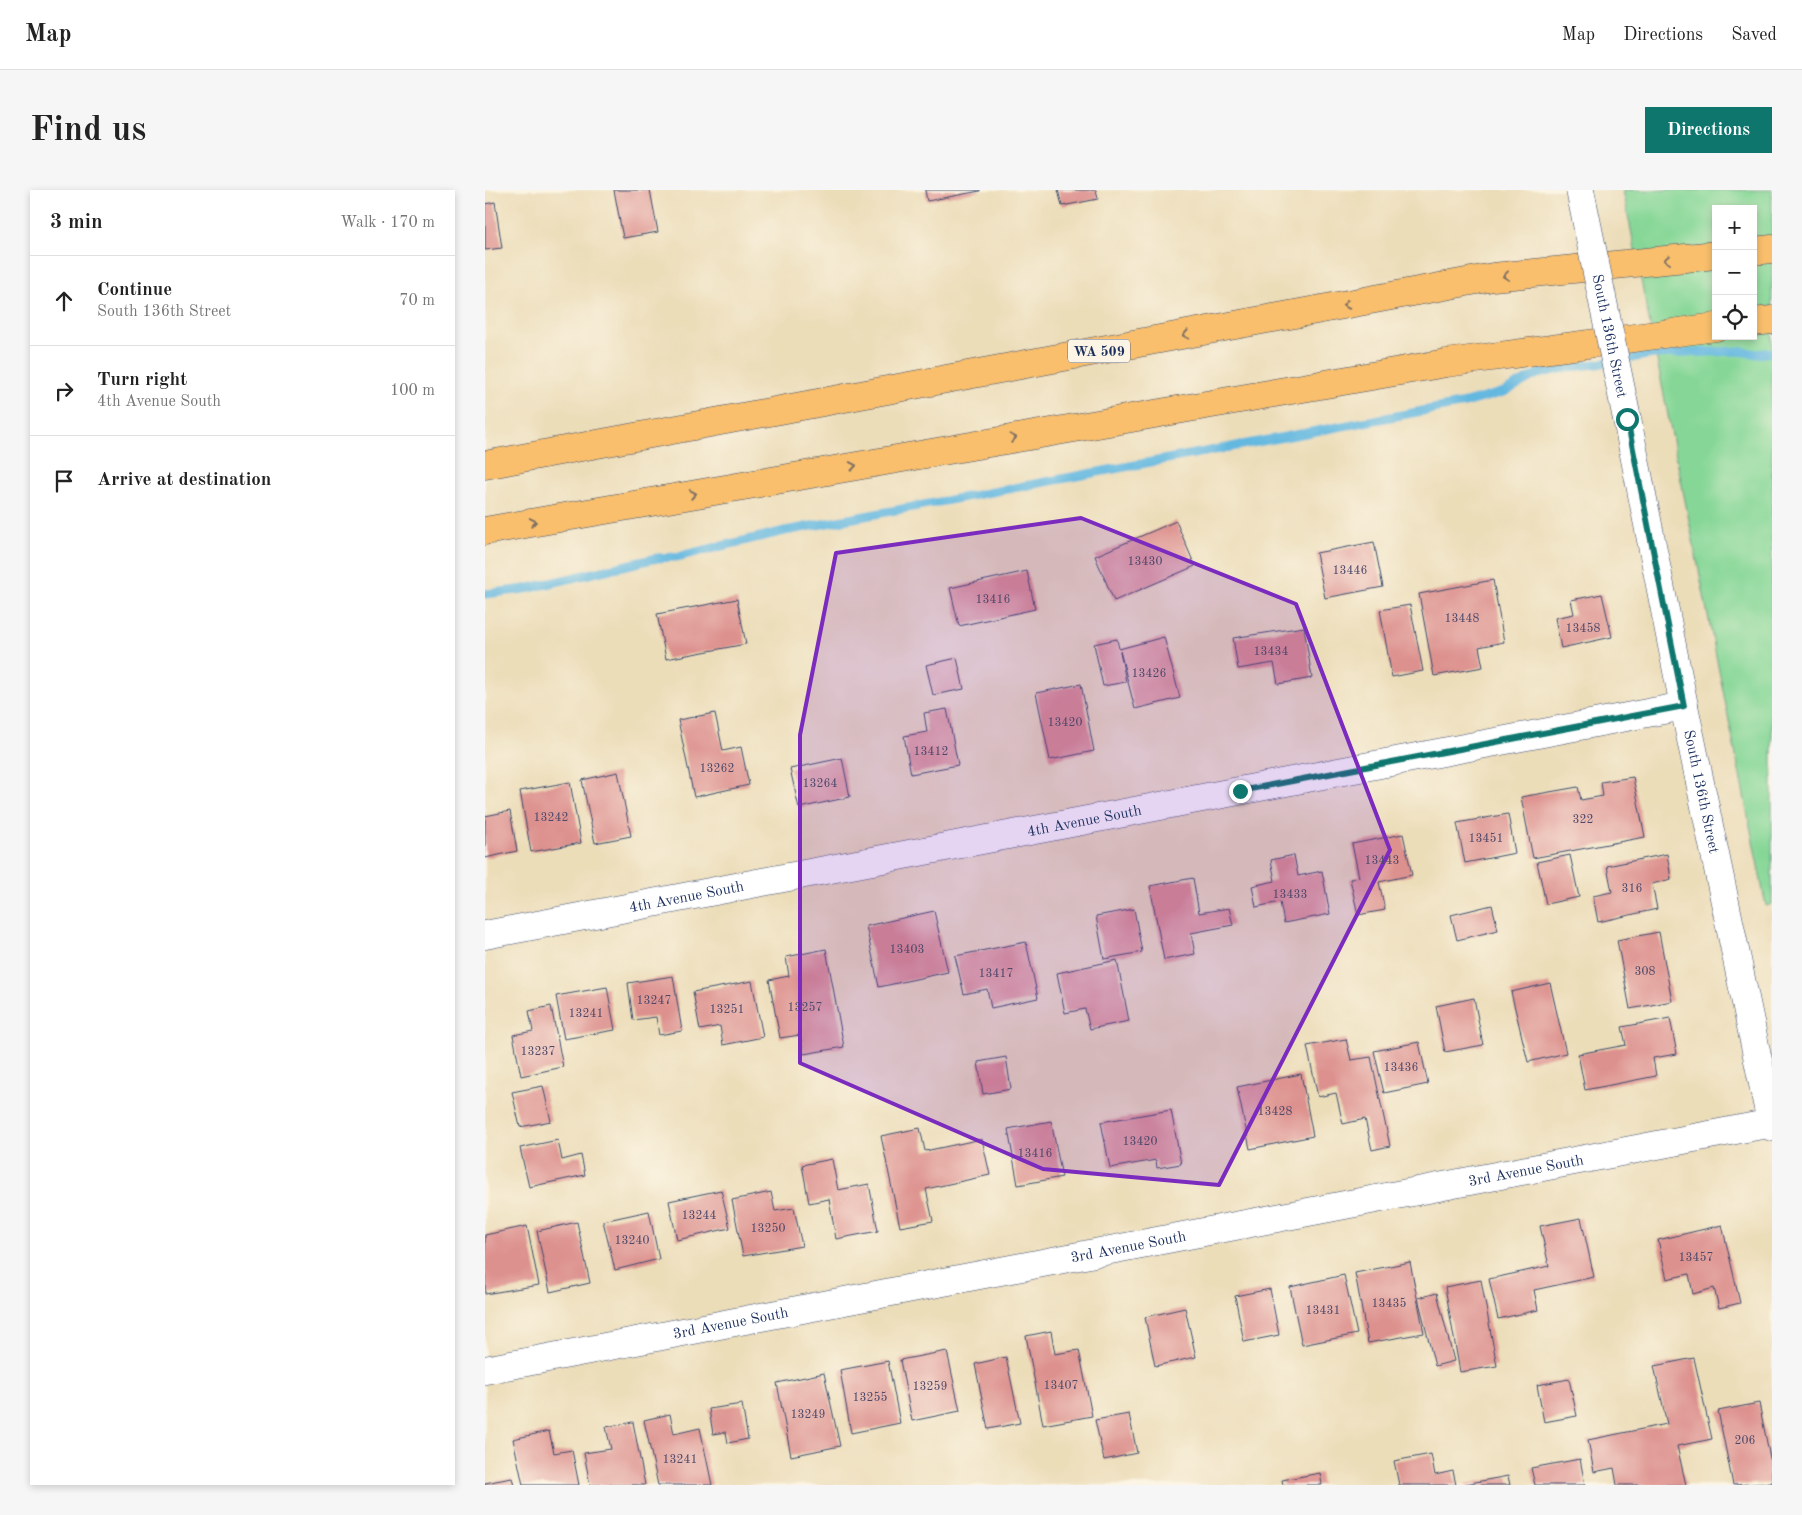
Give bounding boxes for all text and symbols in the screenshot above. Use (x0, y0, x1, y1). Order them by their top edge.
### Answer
text: Map (25, 23, 72, 47)
text: Map (1562, 26, 1595, 44)
text: Directions (1623, 26, 1703, 44)
text: Saved (1731, 26, 1777, 44)
button: Directions (1645, 107, 1772, 153)
text: Find us (30, 113, 146, 148)
map controls (1712, 205, 1757, 340)
button: + (1712, 205, 1757, 250)
text: 3 min (50, 212, 103, 233)
text: Walk · 170 m (340, 215, 435, 231)
button: − (1712, 250, 1757, 295)
one-way arrow (1663, 254, 1671, 265)
one-way arrow (1501, 270, 1509, 281)
street label: South 136th Street (1588, 273, 1628, 399)
text: Continue (97, 281, 172, 300)
icon: ahead (50, 287, 78, 315)
text: 70 m (399, 293, 435, 309)
button: locate (1712, 295, 1757, 340)
one-way arrow (1341, 299, 1350, 309)
text: South 136th Street (97, 304, 231, 320)
one-way arrow (1182, 329, 1190, 339)
road number: WA 509 (1068, 340, 1130, 362)
text: Turn right (97, 371, 187, 390)
icon: right (50, 377, 78, 405)
text: 100 m (390, 383, 435, 399)
text: 4th Avenue South (97, 394, 221, 410)
route start (1616, 408, 1639, 431)
one-way arrow (1009, 434, 1018, 444)
one-way arrow (849, 462, 858, 472)
icon: arrive (50, 467, 78, 495)
text: Arrive at destination (97, 471, 271, 490)
one-way arrow (689, 490, 697, 500)
one-way arrow (529, 518, 537, 528)
house number: 13430 (1128, 556, 1162, 568)
house number: 13446 (1333, 565, 1367, 577)
house number: 13416 (976, 594, 1010, 606)
house number: 13448 (1445, 613, 1479, 625)
house number: 13458 (1566, 622, 1600, 635)
house number: 13434 (1254, 646, 1288, 658)
house number: 13426 (1132, 668, 1166, 680)
house number: 13420 (1048, 717, 1082, 729)
street label: South 136th Street (1680, 729, 1721, 855)
house number: 13412 (914, 746, 948, 758)
house number: 13262 (700, 763, 734, 775)
house number: 13264 (803, 778, 837, 790)
route end (1229, 780, 1252, 803)
street label: 4th Avenue South (1026, 804, 1143, 840)
house number: 13242 (534, 812, 568, 824)
house number: 322 (1573, 814, 1593, 826)
house number: 13451 (1469, 832, 1503, 845)
house number: 13443 (1365, 855, 1399, 867)
street label: 4th Avenue South (628, 880, 745, 916)
house number: 316 (1622, 883, 1642, 895)
house number: 13433 (1273, 889, 1307, 901)
house number: 13403 (890, 944, 924, 956)
house number: 308 (1635, 966, 1655, 978)
house number: 13417 (979, 968, 1013, 980)
house number: 13247 (637, 995, 671, 1007)
house number: 13257 (788, 1001, 822, 1014)
house number: 13251 (710, 1003, 744, 1016)
house number: 13241 (569, 1008, 603, 1020)
house number: 13237 (521, 1046, 555, 1058)
house number: 13436 (1384, 1062, 1418, 1074)
house number: 13428 (1258, 1106, 1292, 1118)
house number: 13420 (1123, 1136, 1157, 1148)
house number: 13416 (1018, 1148, 1052, 1160)
street label: 3rd Avenue South (1467, 1153, 1585, 1190)
house number: 13244 (682, 1210, 716, 1222)
house number: 13250 (751, 1222, 785, 1235)
street label: 3rd Avenue South (1070, 1230, 1187, 1266)
house number: 13240 (615, 1235, 649, 1247)
house number: 13457 (1679, 1251, 1713, 1264)
house number: 13435 (1372, 1297, 1406, 1310)
house number: 13431 (1306, 1305, 1340, 1317)
street label: 3rd Avenue South (672, 1306, 790, 1343)
house number: 13259 (913, 1380, 947, 1393)
house number: 13407 (1044, 1380, 1078, 1392)
house number: 13255 (853, 1391, 887, 1404)
house number: 13249 (791, 1409, 825, 1421)
house number: 206 (1735, 1435, 1755, 1447)
house number: 13241 (663, 1454, 697, 1466)

